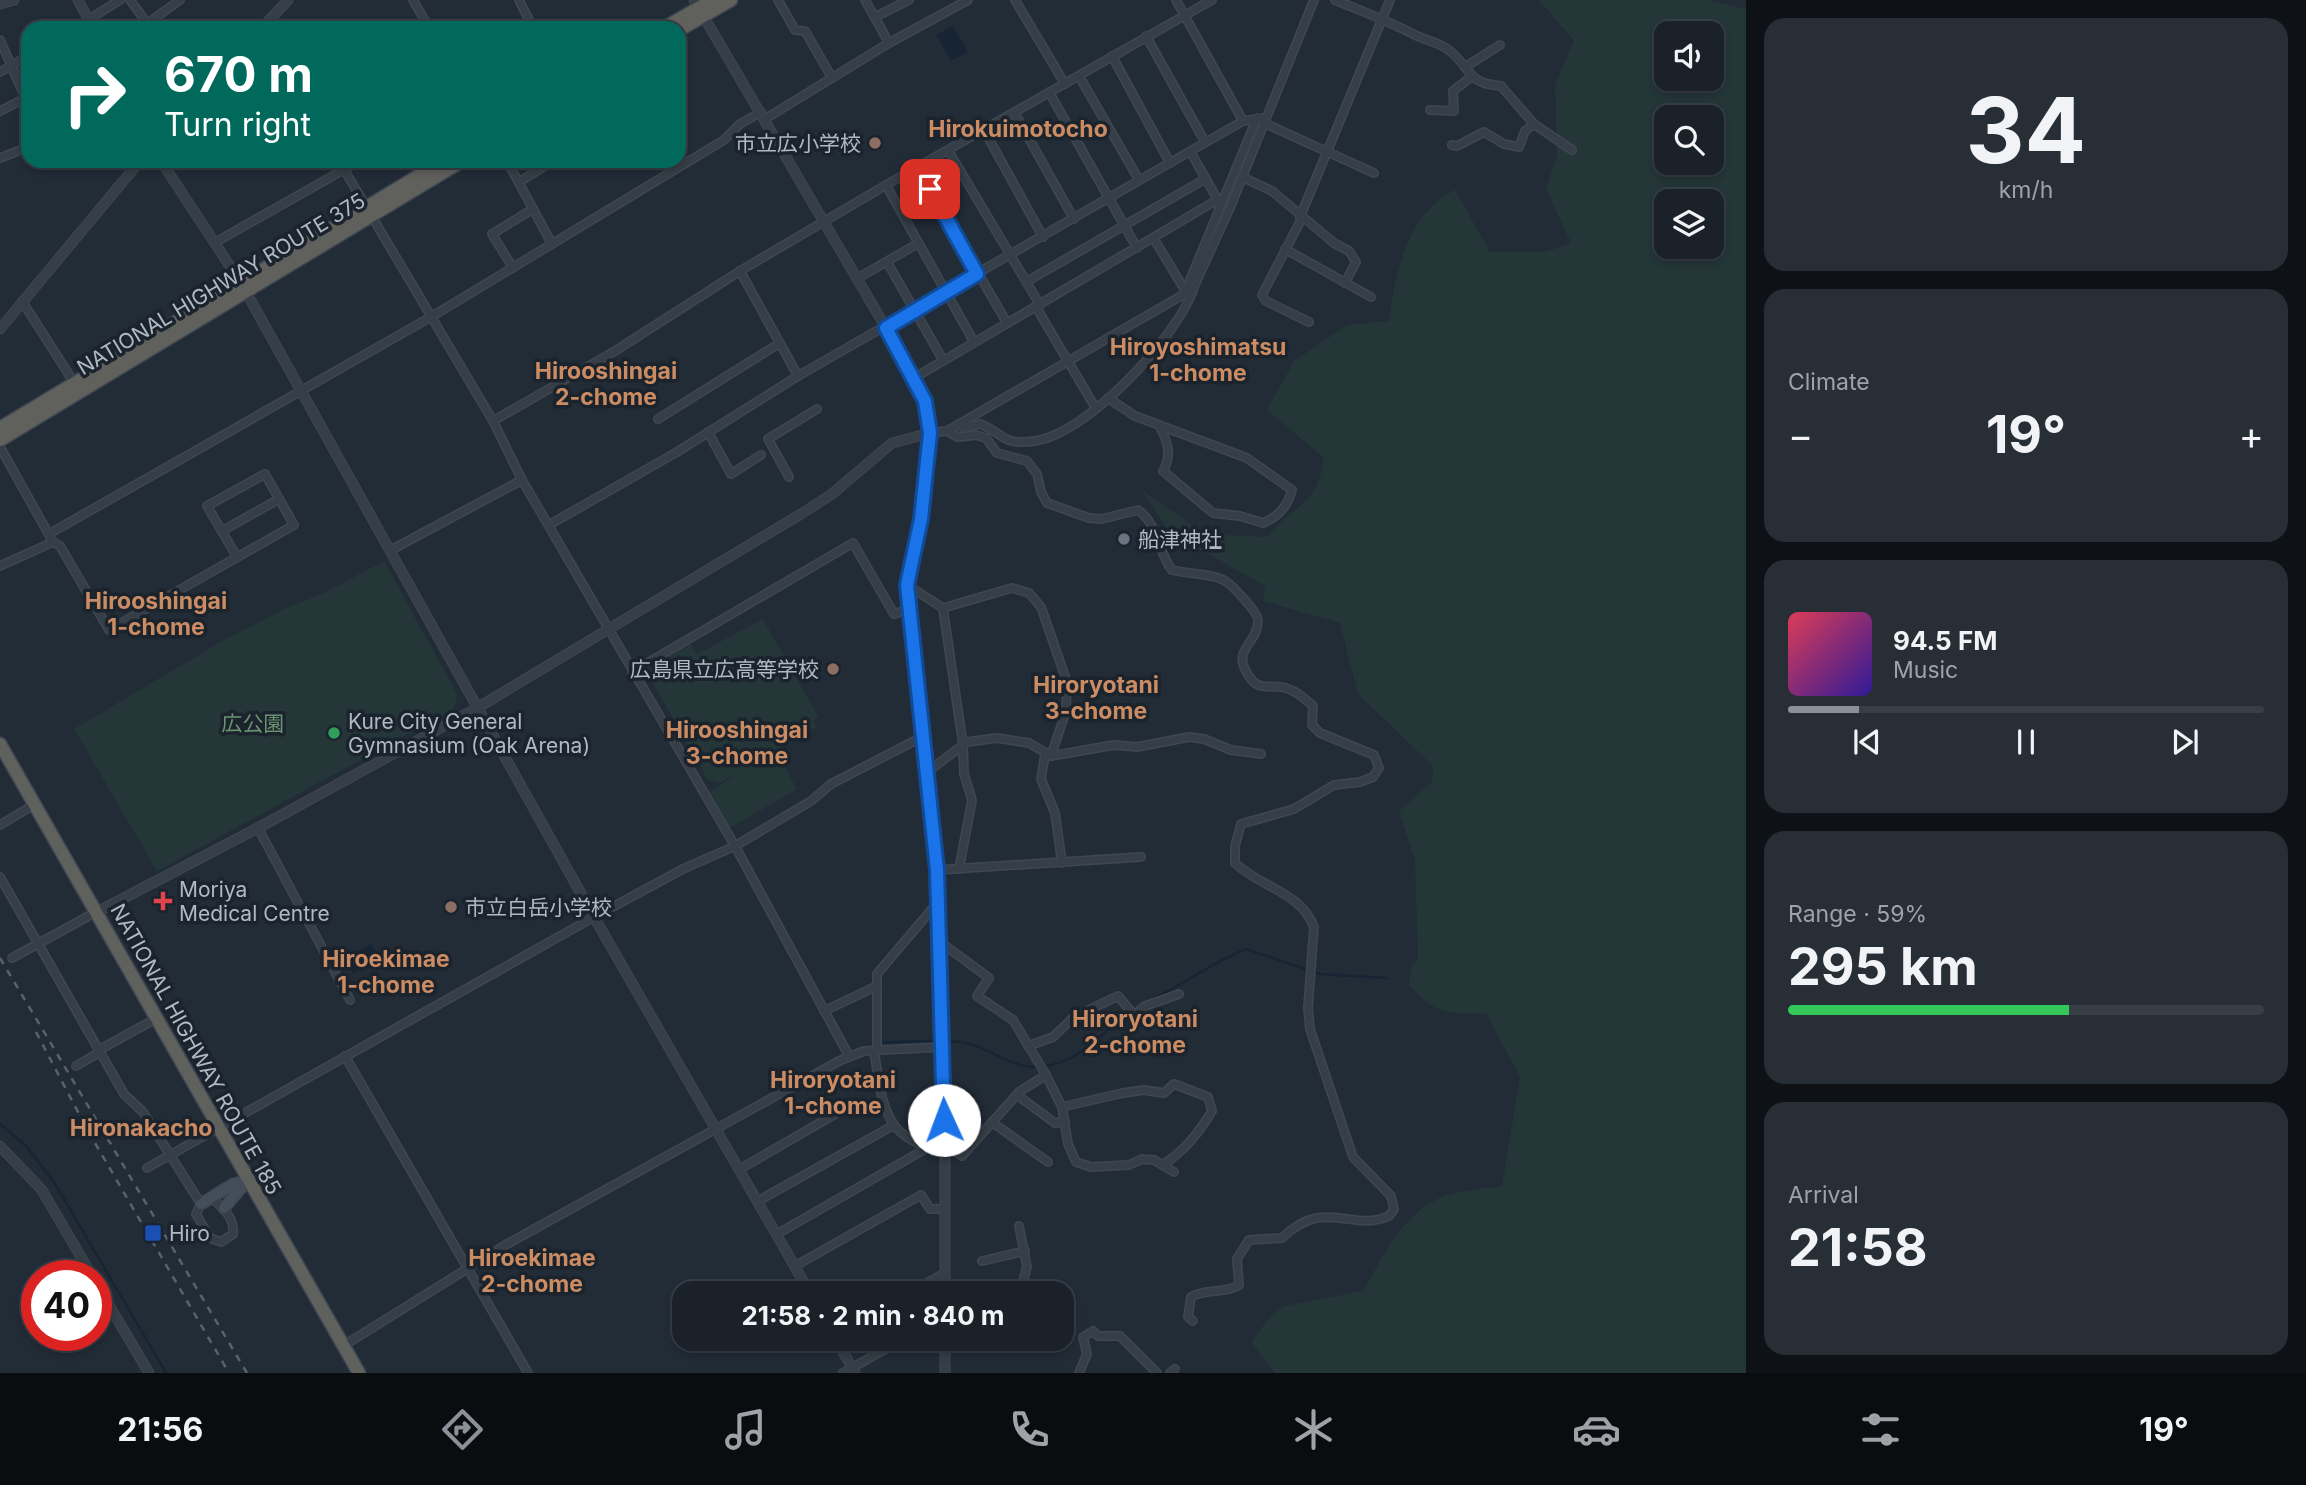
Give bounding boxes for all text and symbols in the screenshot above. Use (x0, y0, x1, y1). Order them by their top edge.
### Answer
map controls (1654, 21, 1724, 259)
button: sound (1654, 21, 1724, 91)
text: 670 m (164, 45, 313, 104)
icon: right (49, 49, 140, 140)
text: 34 (1966, 75, 2086, 185)
text: Turn right (164, 105, 311, 144)
button: search (1654, 105, 1724, 175)
district label: Hirokuimotocho (928, 115, 1108, 143)
place label: 市立広小学校 (735, 131, 861, 156)
marker: 市立広小学校 (867, 135, 883, 151)
pin (900, 159, 960, 219)
icon: arrive (911, 170, 949, 208)
text: km/h (1999, 176, 2053, 204)
street label: NATIONAL HIGHWAY ROUTE 375 (72, 188, 370, 380)
button: layers (1654, 189, 1724, 259)
district label: Hiroyoshimatsu 1-chome (1110, 333, 1286, 387)
district label: Hirooshingai 2-chome (535, 357, 677, 411)
text: Climate (1788, 368, 1870, 396)
text: 19° (1986, 403, 2066, 466)
text: − (1788, 412, 1813, 458)
text: + (2239, 412, 2264, 458)
place label: 船津神社 (1138, 527, 1222, 552)
marker: 船津神社 (1116, 531, 1132, 547)
district label: Hirooshingai 1-chome (85, 587, 227, 641)
text: 94.5 FM (1893, 625, 1997, 656)
text: Music (1893, 656, 1958, 684)
place label: 広島県立広高等学校 (630, 657, 819, 682)
marker: 広島県立広高等学校 (825, 661, 841, 677)
district label: Hiroryotani 3-chome (1033, 671, 1159, 725)
place label: Kure City General Gymnasium (Oak Arena) (348, 709, 590, 758)
park label: 広公園 (222, 711, 285, 736)
district label: Hirooshingai 3-chome (666, 716, 808, 770)
icon: previous (1848, 723, 1886, 761)
icon: pause (2007, 723, 2045, 761)
icon: next (2166, 723, 2204, 761)
marker: Kure City General Gymnasium (Oak Arena) (326, 725, 342, 741)
place label: Moriya Medical Centre (179, 877, 330, 926)
marker: Moriya Medical Centre (153, 891, 173, 911)
place label: 市立白岳小学校 (465, 895, 612, 920)
street label: NATIONAL HIGHWAY ROUTE 185 (105, 899, 287, 1199)
marker: 市立白岳小学校 (443, 899, 459, 915)
text: Range · 59% (1788, 900, 1927, 928)
text: 295 km (1788, 935, 1978, 998)
district label: Hiroekimae 1-chome (322, 945, 450, 999)
district label: Hiroryotani 2-chome (1072, 1005, 1198, 1059)
district label: Hiroryotani 1-chome (770, 1066, 896, 1120)
position arrow (907, 1083, 981, 1157)
district label: Hironakacho (70, 1114, 212, 1142)
text: Arrival (1788, 1181, 1859, 1209)
text: 21:58 (1788, 1216, 1928, 1279)
place label: Hiro (169, 1221, 210, 1246)
marker: Hiro (143, 1223, 163, 1243)
district label: Hiroekimae 2-chome (468, 1244, 596, 1298)
speed limit sign: 40 (21, 1260, 112, 1351)
text: 21:58 · 2 min · 840 m (741, 1300, 1005, 1331)
icon: directions (438, 1405, 487, 1454)
icon: music (721, 1405, 770, 1454)
icon: phone (1005, 1405, 1054, 1454)
icon: climate (1289, 1405, 1338, 1454)
icon: car (1572, 1405, 1621, 1454)
icon: filters (1856, 1405, 1905, 1454)
text: 21:56 (117, 1410, 203, 1449)
text: 19° (2139, 1410, 2189, 1449)

